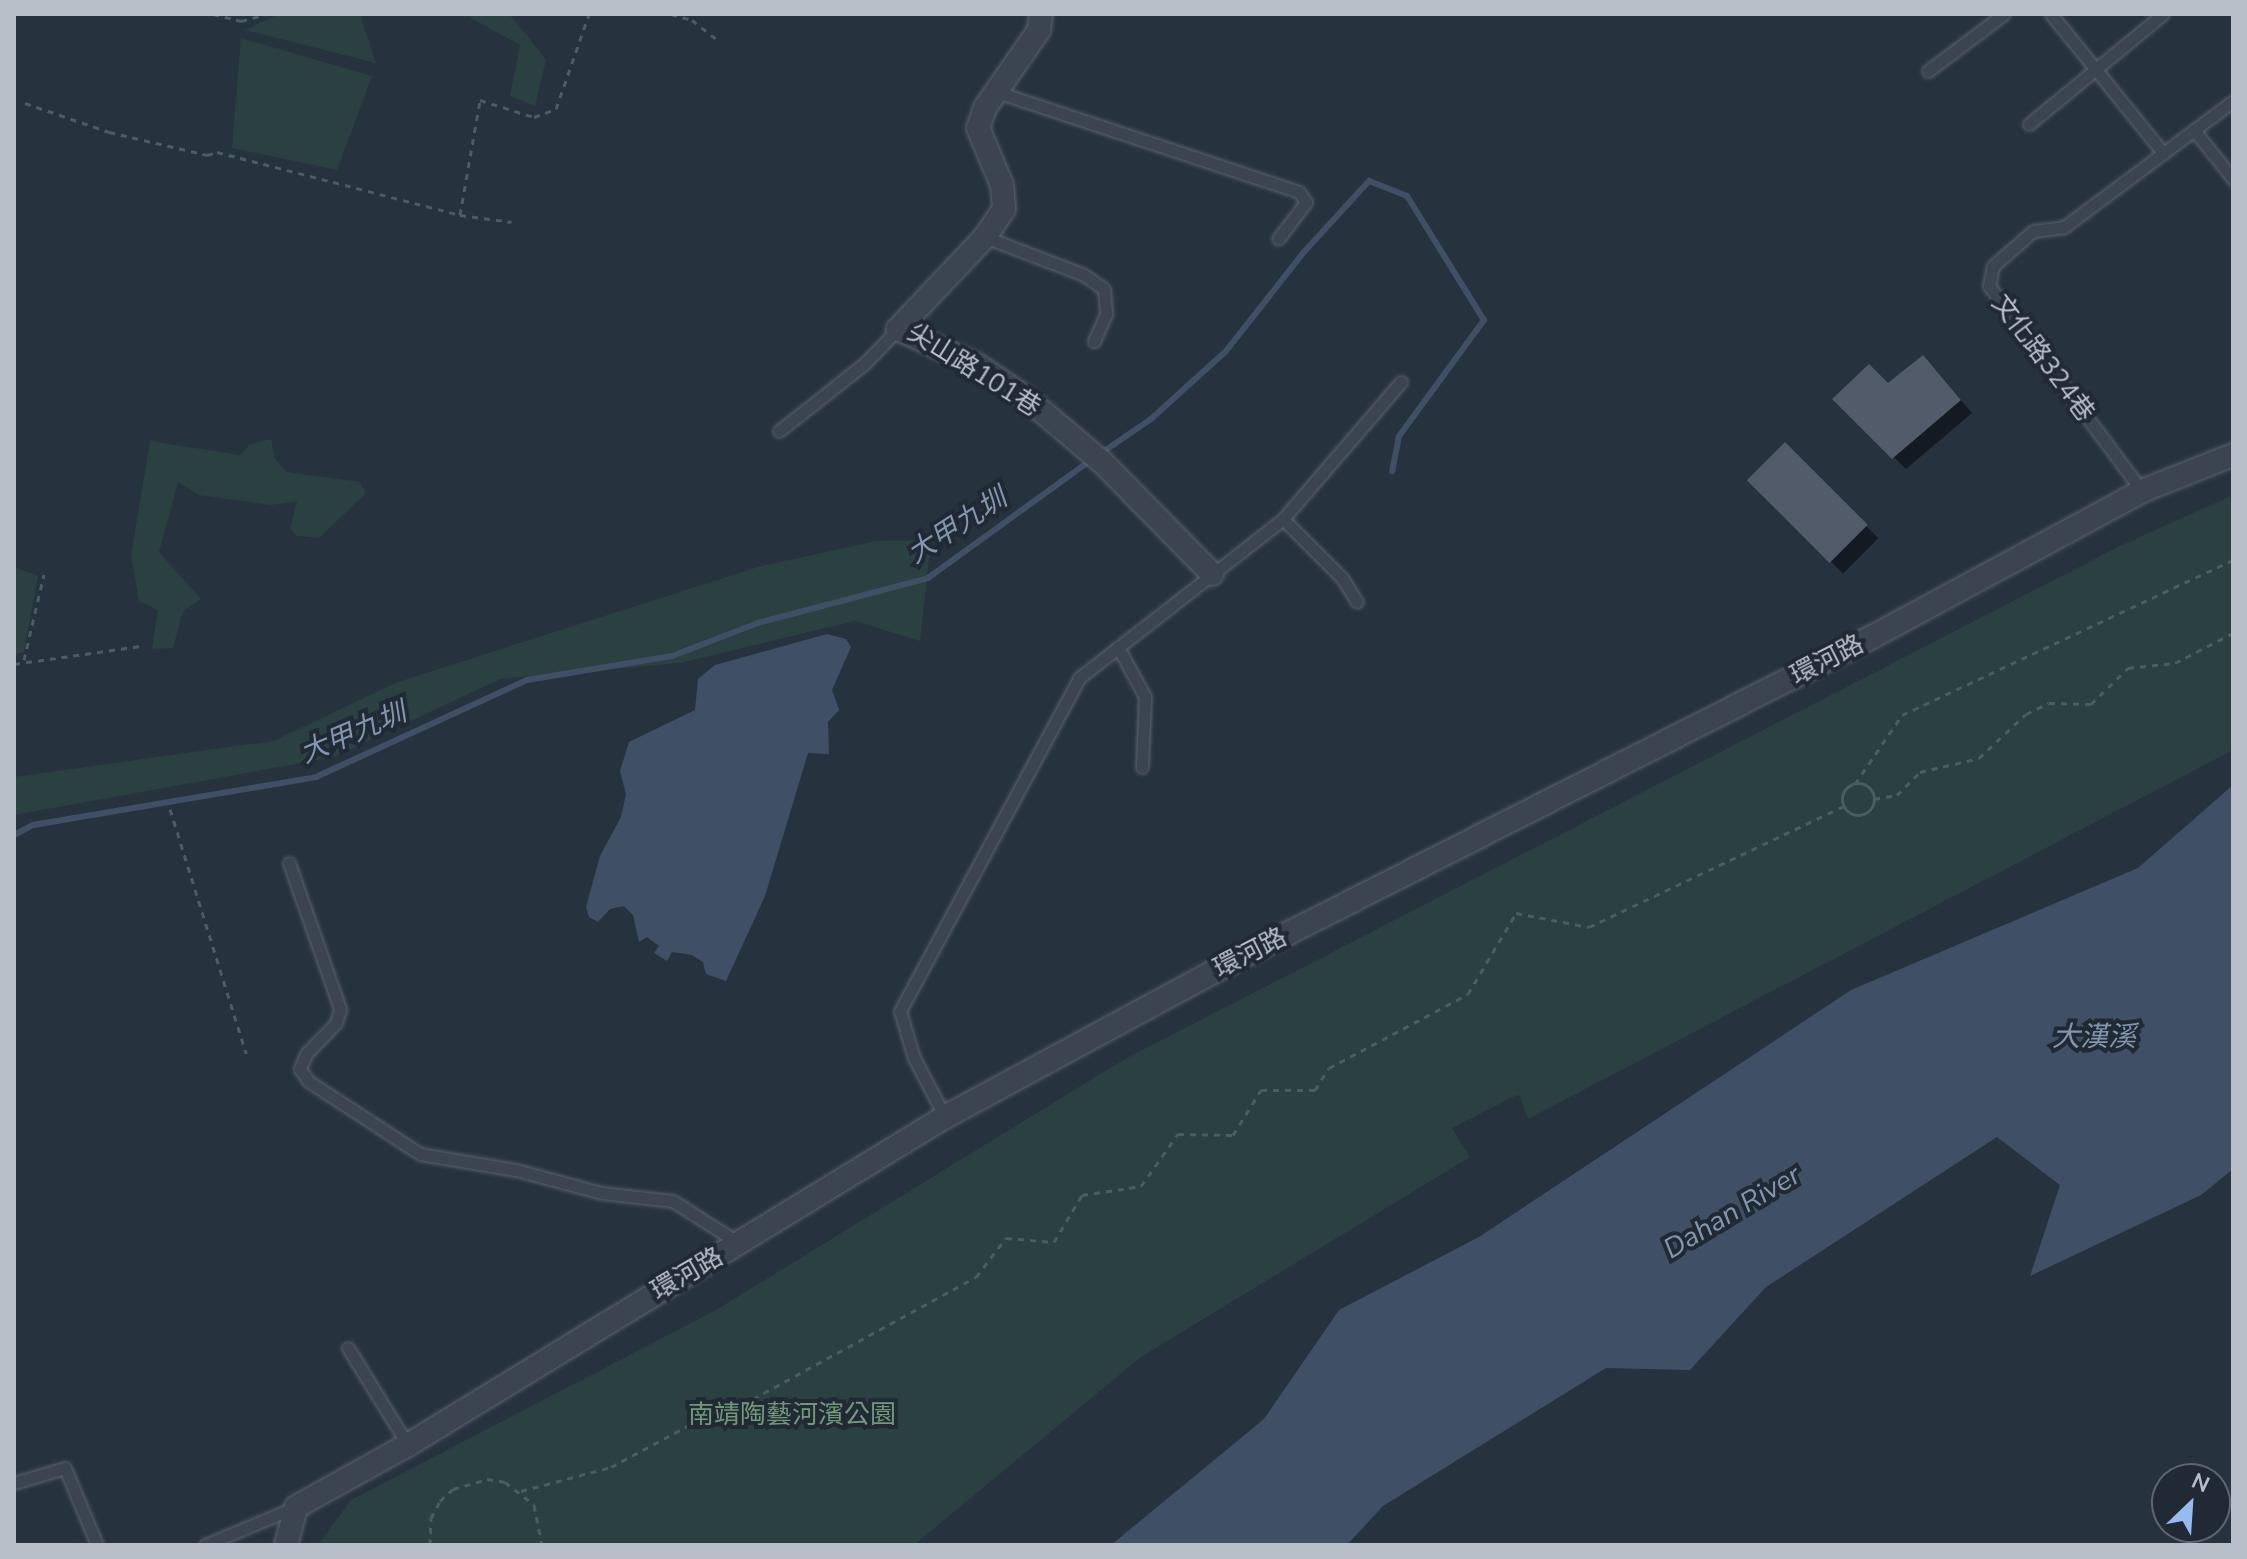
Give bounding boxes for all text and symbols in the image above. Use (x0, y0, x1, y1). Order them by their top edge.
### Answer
street label: 文化路324巷 (1985, 288, 2101, 428)
street label: 尖山路101巷 (902, 317, 1046, 423)
water label: 大甲九圳 (901, 481, 1013, 571)
street label: 環河路 (1785, 628, 1869, 692)
water label: 大甲九圳 (295, 696, 411, 770)
street label: 環河路 (1208, 921, 1292, 985)
water label: 大漢溪 (2052, 1020, 2136, 1054)
water label: Dahan River (1657, 1158, 1807, 1266)
street label: 環河路 (645, 1241, 729, 1307)
park label: 南靖陶藝河濱公園 (688, 1399, 896, 1431)
north arrow (2151, 1463, 2231, 1543)
text: N (2186, 1466, 2214, 1500)

